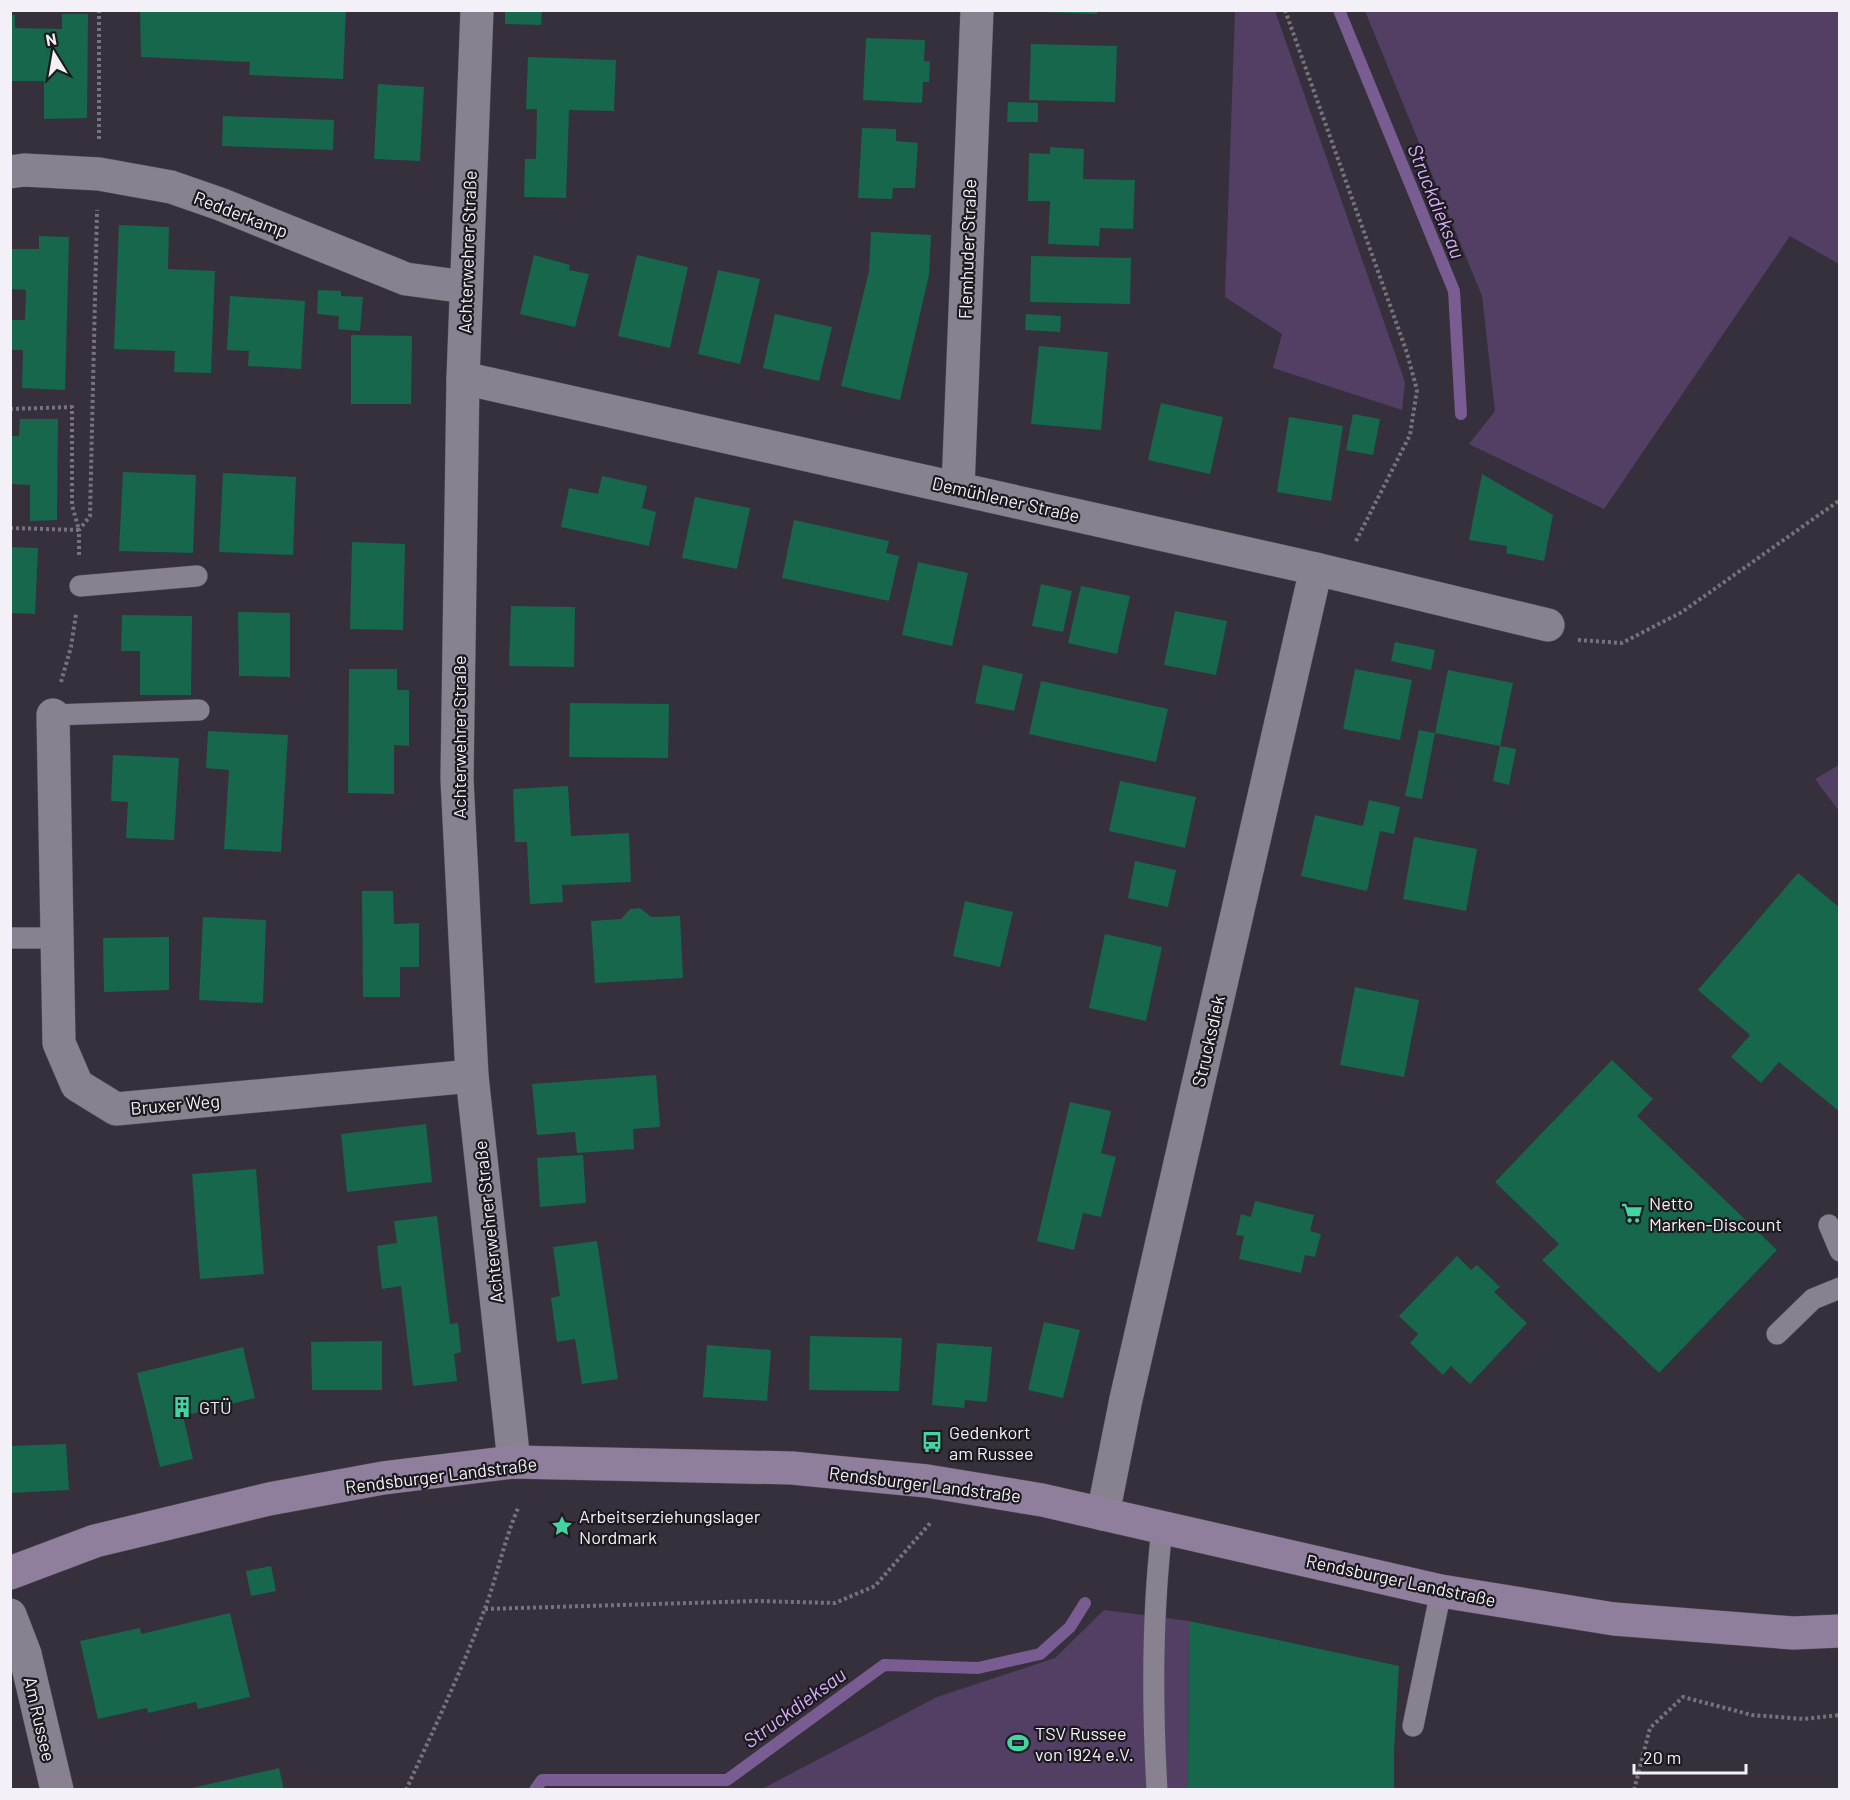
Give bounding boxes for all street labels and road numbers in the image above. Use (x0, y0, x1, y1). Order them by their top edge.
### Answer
street label: Achterwehrer Straße (453, 170, 481, 334)
street label: Flemhuder Straße (954, 179, 980, 319)
street label: Redderkamp (191, 186, 291, 242)
street label: Demühlener Straße (930, 471, 1082, 527)
street label: Achterwehrer Straße (448, 655, 470, 819)
street label: Strucksdiek (1187, 993, 1229, 1089)
street label: Bruxer Weg (129, 1089, 221, 1119)
street label: Achterwehrer Straße (469, 1140, 507, 1304)
street label: Rendsburger Landstraße (344, 1452, 538, 1498)
street label: Rendsburger Landstraße (828, 1461, 1022, 1507)
street label: Rendsburger Landstraße (1304, 1549, 1498, 1611)
street label: Am Russee (20, 1674, 60, 1764)

